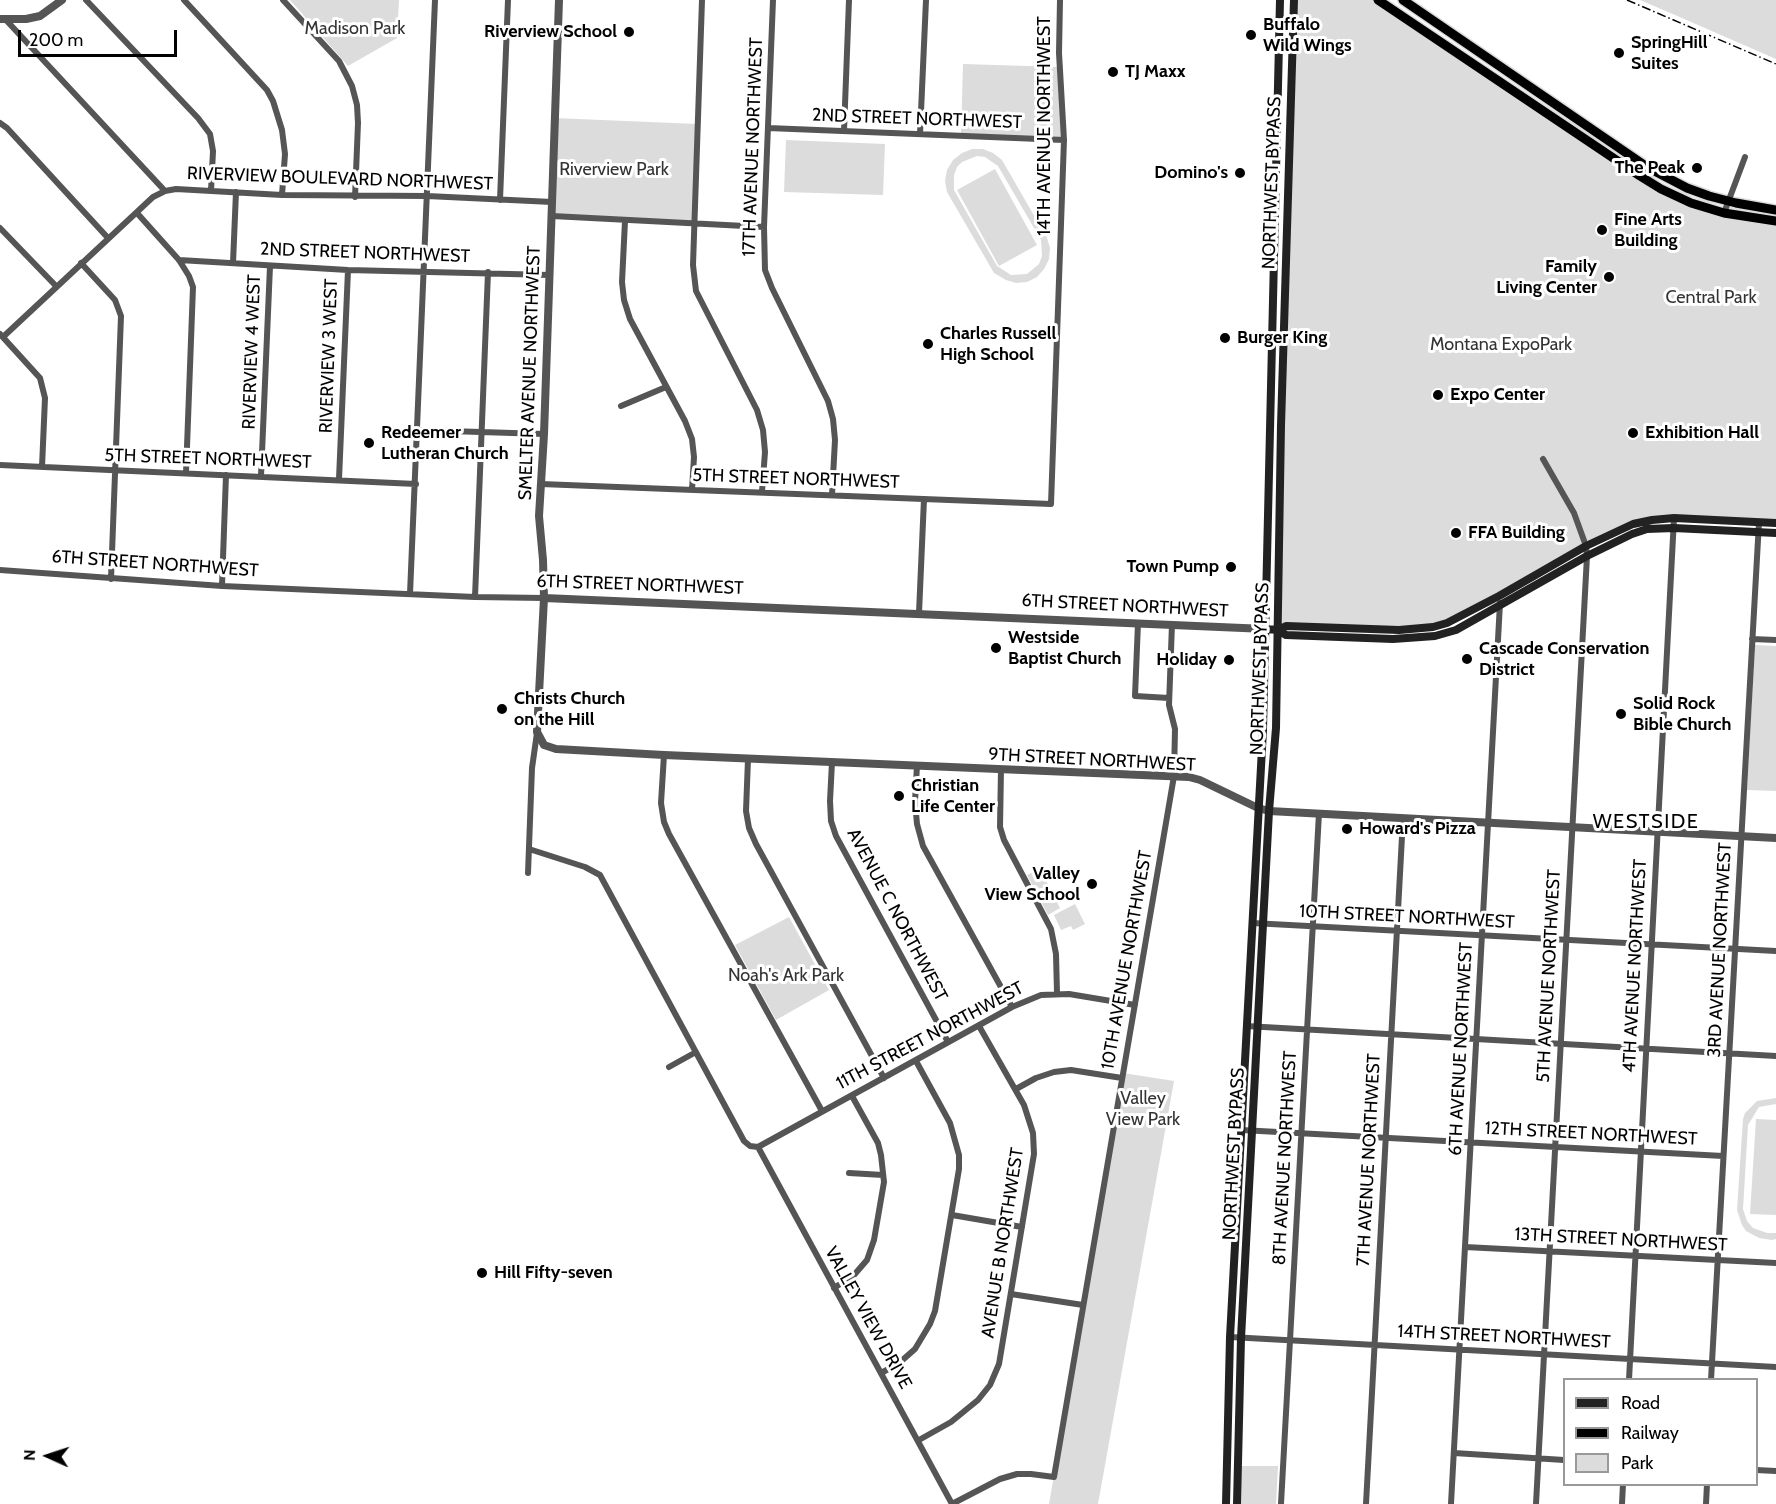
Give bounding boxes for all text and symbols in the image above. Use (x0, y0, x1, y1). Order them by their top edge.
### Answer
place label: Buffalo Wild Wings (1263, 14, 1352, 57)
street label: 14TH AVENUE NORTHWEST (1034, 16, 1056, 236)
scale bar (21, 18, 180, 56)
park label: Madison Park (305, 18, 405, 40)
place label: Riverview School (484, 21, 617, 43)
marker: Riverview School (622, 25, 636, 39)
marker: Buffalo Wild Wings (1244, 28, 1258, 42)
text: 200 m (29, 29, 83, 51)
place label: SpringHill Suites (1631, 32, 1707, 74)
street label: 17TH AVENUE NORTHWEST (738, 37, 768, 257)
marker: SpringHill Suites (1612, 46, 1626, 60)
place label: TJ Maxx (1125, 61, 1186, 83)
marker: TJ Maxx (1106, 65, 1120, 79)
street label: NORTHWEST BYPASS (1258, 96, 1286, 270)
street label: 2ND STREET NORTHWEST (812, 105, 1022, 133)
place label: The Peak (1614, 157, 1685, 179)
park label: Riverview Park (559, 159, 669, 181)
marker: The Peak (1690, 161, 1704, 175)
place label: Domino's (1154, 162, 1228, 184)
street label: RIVERVIEW BOULEVARD NORTHWEST (187, 163, 493, 195)
marker: Domino's (1233, 166, 1247, 180)
place label: Fine Arts Building (1614, 209, 1682, 252)
marker: Fine Arts Building (1595, 223, 1609, 237)
street label: 2ND STREET NORTHWEST (260, 239, 470, 267)
street label: SMELTER AVENUE NORTHWEST (515, 245, 545, 501)
place label: Family Living Center (1496, 256, 1597, 298)
marker: Family Living Center (1602, 270, 1616, 284)
street label: RIVERVIEW 4 WEST (238, 274, 266, 430)
street label: RIVERVIEW 3 WEST (316, 278, 342, 434)
park label: Central Park (1666, 287, 1756, 309)
place label: Charles Russell High School (940, 323, 1056, 366)
place label: Burger King (1237, 327, 1327, 349)
marker: Burger King (1218, 331, 1232, 345)
park label: Montana ExpoPark (1430, 334, 1572, 356)
marker: Charles Russell High School (921, 337, 935, 351)
place label: Expo Center (1450, 384, 1545, 406)
marker: Expo Center (1431, 388, 1445, 402)
place label: Redeemer Lutheran Church (381, 422, 509, 464)
place label: Exhibition Hall (1645, 422, 1759, 444)
marker: Exhibition Hall (1626, 426, 1640, 440)
marker: Redeemer Lutheran Church (362, 436, 376, 450)
street label: 5TH STREET NORTHWEST (104, 445, 312, 473)
street label: 5TH STREET NORTHWEST (692, 465, 900, 493)
place label: FFA Building (1468, 522, 1565, 544)
marker: FFA Building (1449, 526, 1463, 540)
street label: 6TH STREET NORTHWEST (51, 546, 259, 582)
place label: Town Pump (1127, 556, 1219, 578)
marker: Town Pump (1224, 560, 1238, 574)
street label: 6TH STREET NORTHWEST (536, 571, 744, 599)
street label: NORTHWEST BYPASS (1246, 582, 1274, 756)
street label: 6TH STREET NORTHWEST (1021, 590, 1229, 622)
place label: Westside Baptist Church (1008, 627, 1121, 670)
place label: Cascade Conservation District (1479, 638, 1649, 680)
marker: Westside Baptist Church (989, 641, 1003, 655)
place label: Holiday (1156, 649, 1217, 671)
marker: Cascade Conservation District (1460, 652, 1474, 666)
marker: Holiday (1222, 653, 1236, 667)
place label: Christs Church on the Hill (514, 688, 625, 730)
place label: Solid Rock Bible Church (1633, 693, 1731, 736)
marker: Christs Church on the Hill (495, 702, 509, 716)
marker: Solid Rock Bible Church (1614, 707, 1628, 721)
street label: 9TH STREET NORTHWEST (988, 744, 1196, 776)
place label: Christian Life Center (911, 775, 995, 818)
marker: Christian Life Center (892, 789, 906, 803)
district label: WESTSIDE (1593, 810, 1699, 834)
place label: Howard's Pizza (1359, 818, 1476, 840)
marker: Howard's Pizza (1340, 822, 1354, 836)
street label: AVENUE C NORTHWEST (842, 825, 952, 1005)
street label: 3RD AVENUE NORTHWEST (1704, 842, 1736, 1058)
street label: 10TH AVENUE NORTHWEST (1097, 849, 1157, 1071)
street label: 4TH AVENUE NORTHWEST (1619, 859, 1651, 1073)
place label: Valley View School (984, 863, 1080, 906)
street label: 5TH AVENUE NORTHWEST (1533, 869, 1565, 1083)
marker: Valley View School (1085, 877, 1099, 891)
street label: 10TH STREET NORTHWEST (1299, 901, 1515, 933)
street label: 6TH AVENUE NORTHWEST (1445, 942, 1477, 1156)
park label: Noah's Ark Park (728, 965, 844, 987)
street label: 11TH STREET NORTHWEST (833, 977, 1027, 1095)
street label: 8TH AVENUE NORTHWEST (1269, 1050, 1301, 1266)
street label: 7TH AVENUE NORTHWEST (1353, 1053, 1385, 1267)
street label: NORTHWEST BYPASS (1219, 1067, 1249, 1241)
park label: Valley View Park (1106, 1088, 1180, 1130)
street label: 12TH STREET NORTHWEST (1484, 1118, 1698, 1150)
street label: AVENUE B NORTHWEST (977, 1146, 1029, 1340)
street label: 13TH STREET NORTHWEST (1514, 1224, 1728, 1256)
street label: VALLEY VIEW DRIVE (820, 1243, 916, 1393)
place label: Hill Fifty-seven (494, 1262, 613, 1284)
marker: Hill Fifty-seven (475, 1266, 489, 1280)
street label: 14TH STREET NORTHWEST (1397, 1321, 1611, 1353)
legend (1563, 1378, 1758, 1486)
text: Road (1621, 1392, 1660, 1414)
text: Railway (1621, 1422, 1679, 1444)
north arrow (18, 1426, 78, 1486)
text: N (20, 1449, 39, 1461)
text: Park (1621, 1452, 1653, 1474)

